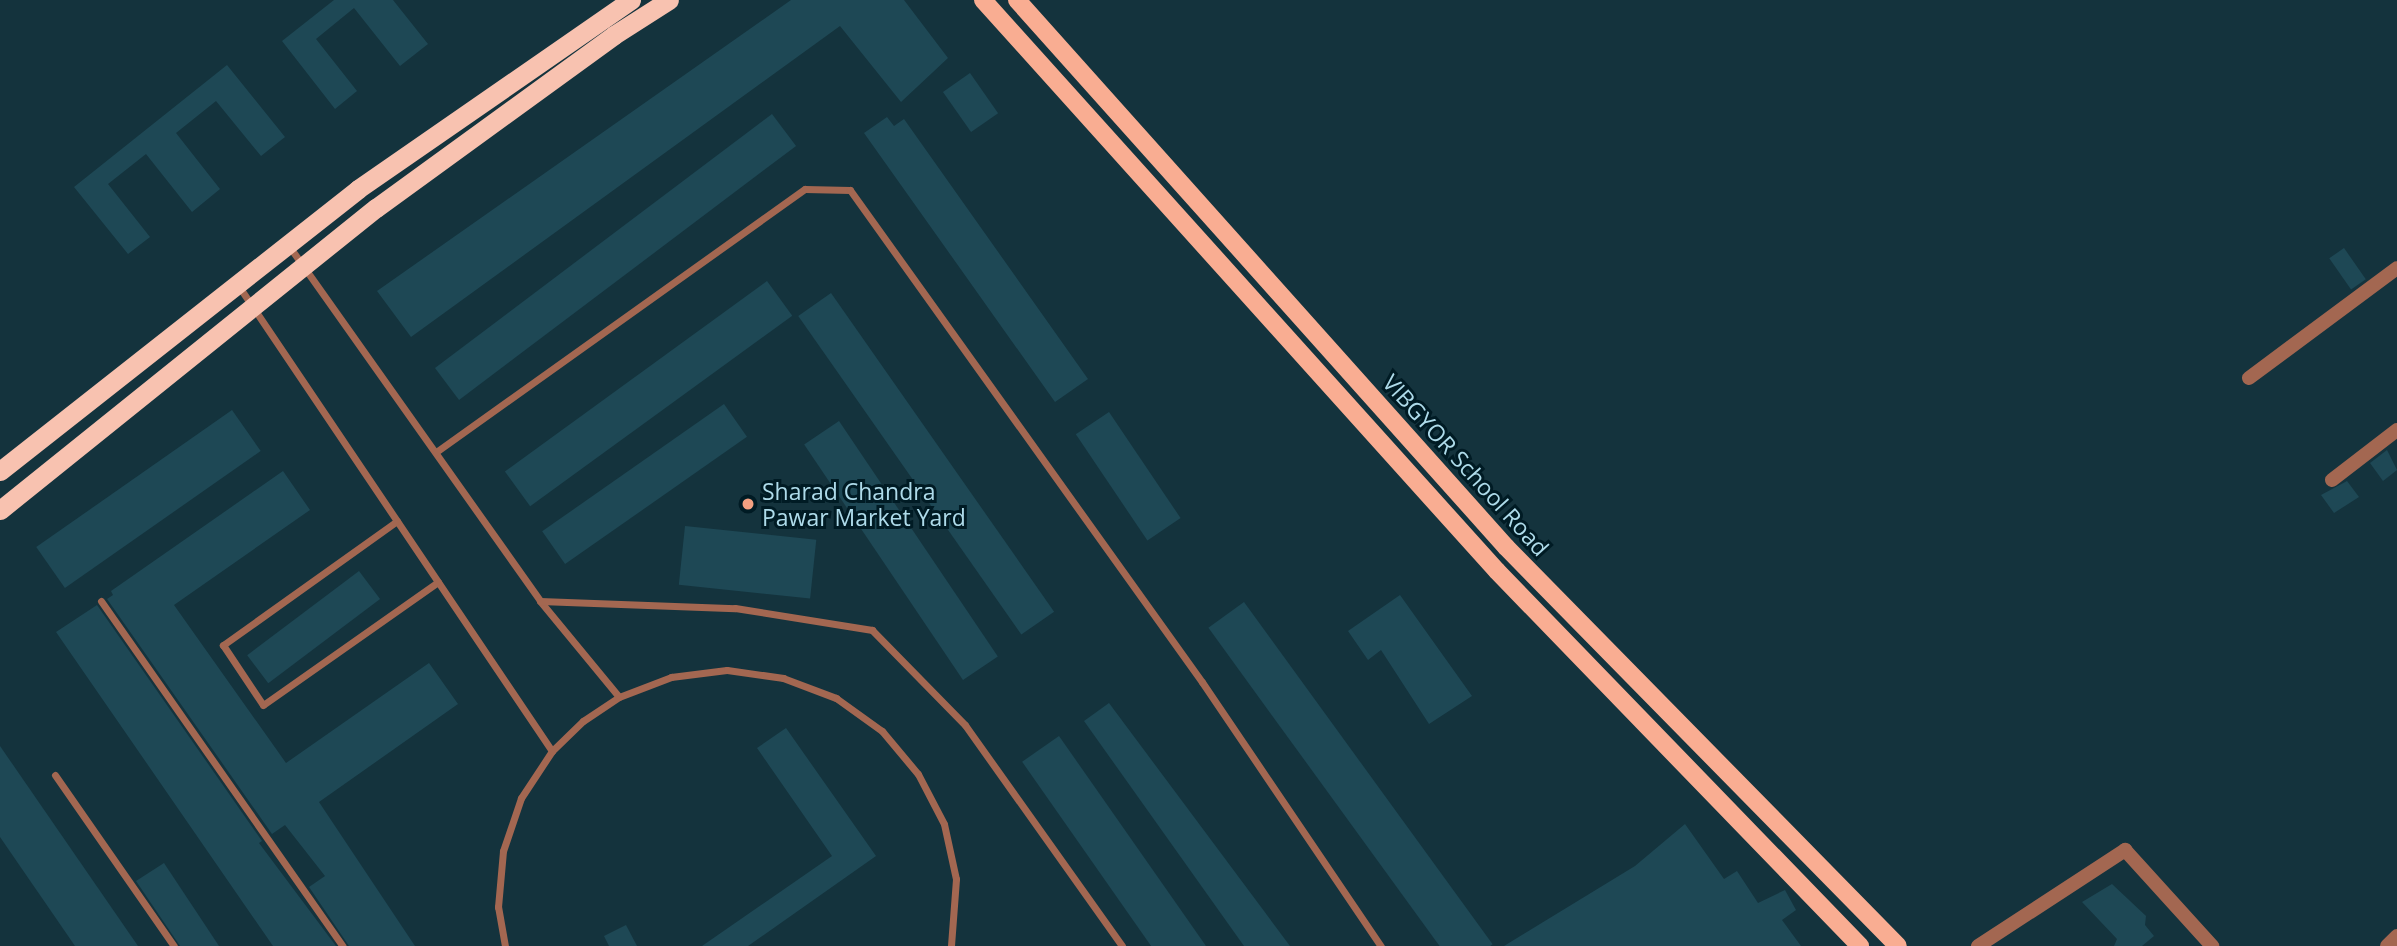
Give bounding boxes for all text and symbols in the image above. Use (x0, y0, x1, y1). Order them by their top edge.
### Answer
street label: VIBGYOR School Road (1377, 369, 1555, 561)
place label: Sharad Chandra Pawar Market Yard (762, 477, 966, 531)
marker: Sharad Chandra Pawar Market Yard (740, 496, 756, 512)

